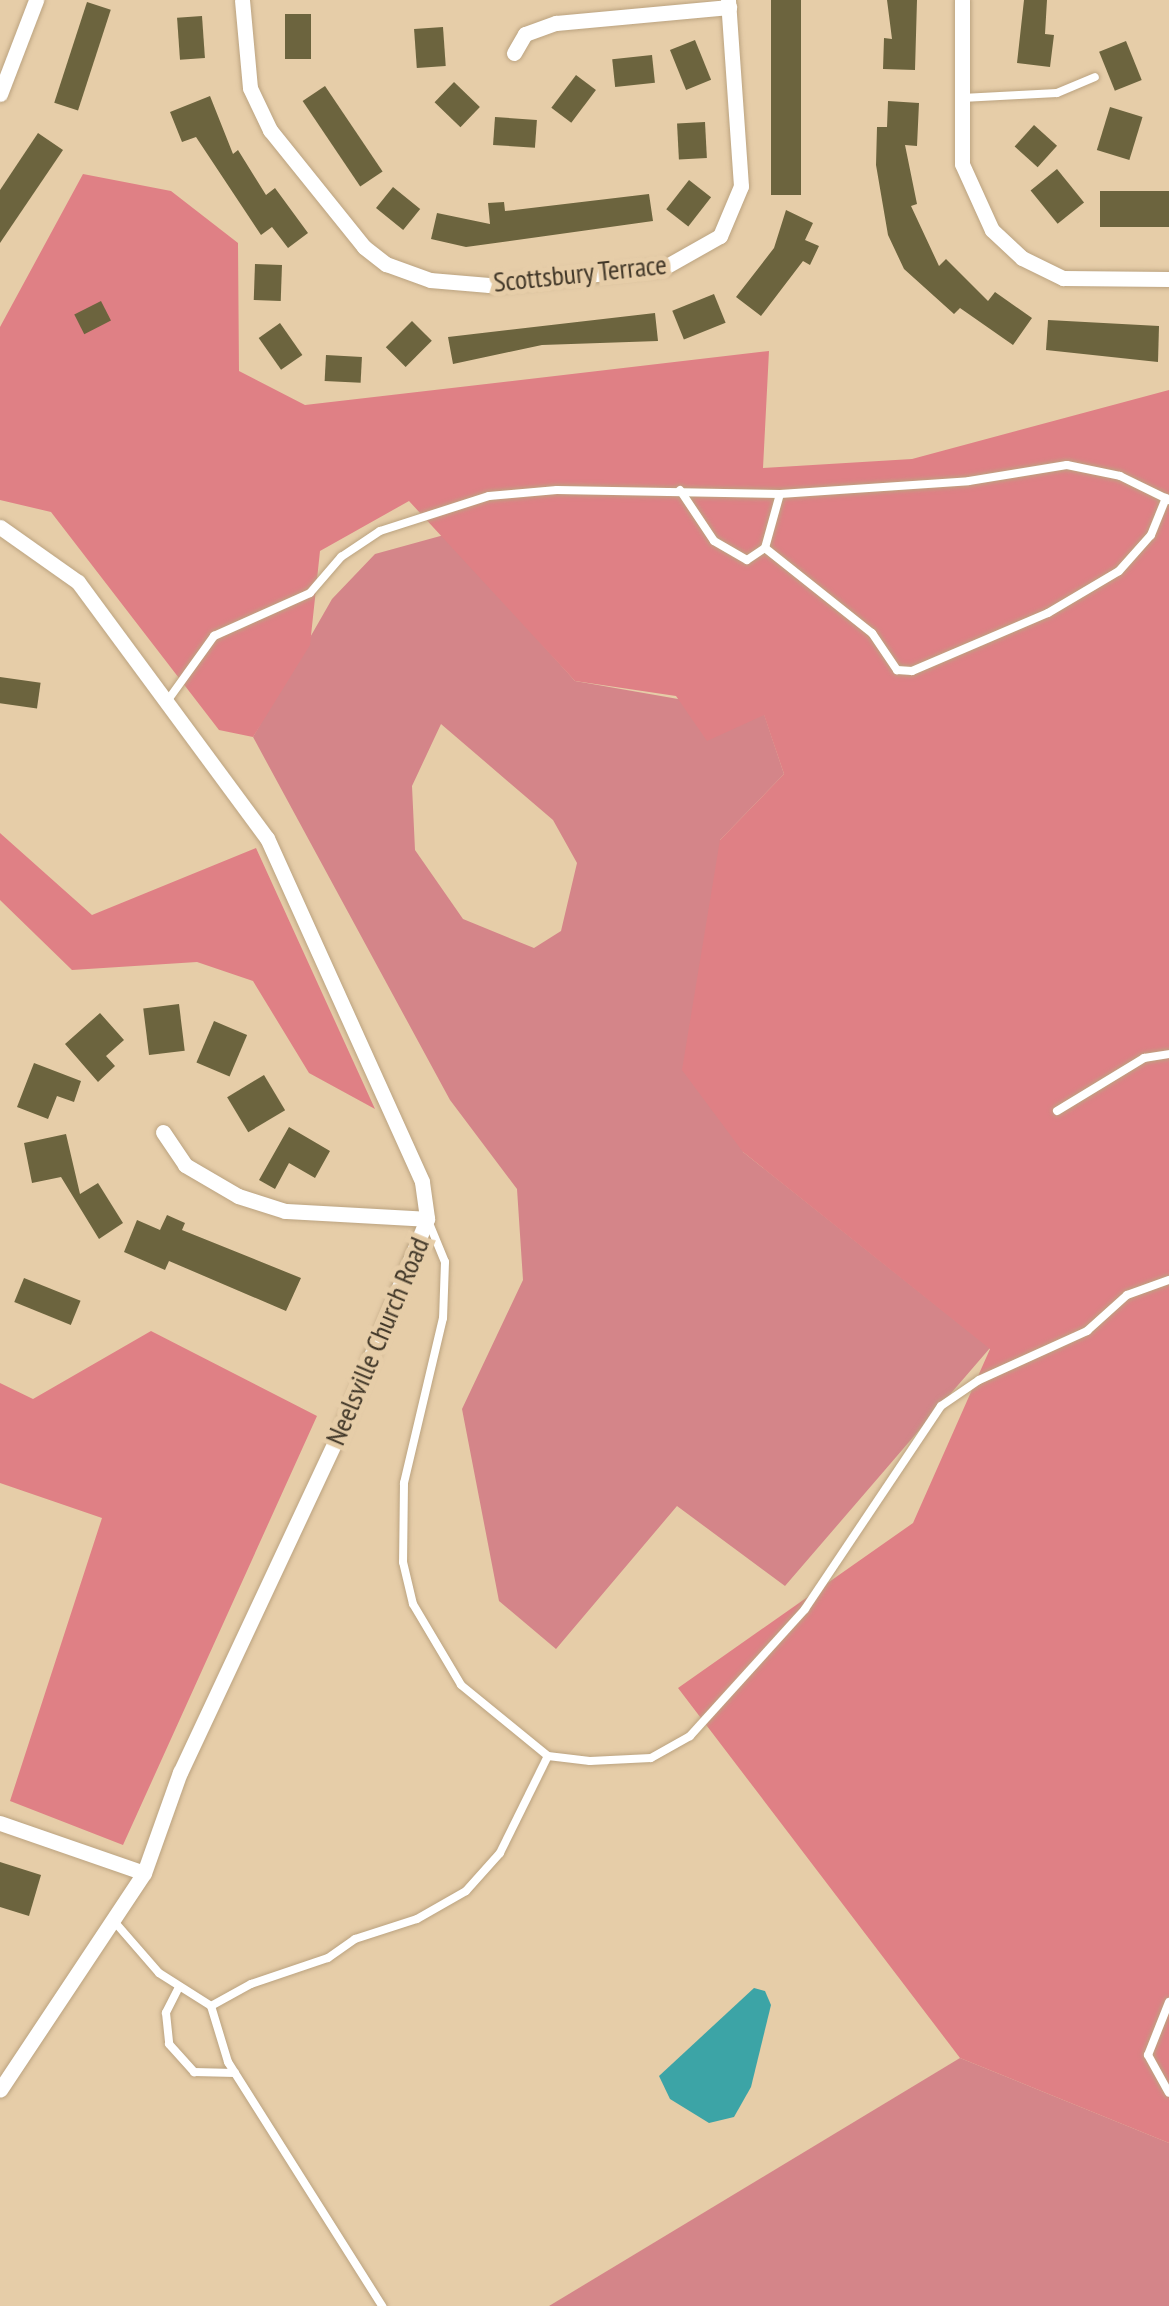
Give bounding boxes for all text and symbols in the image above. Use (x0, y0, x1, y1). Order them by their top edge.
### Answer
street label: Scottsbury Terrace (491, 247, 669, 299)
street label: Neelsville Church Road (318, 1232, 436, 1450)

